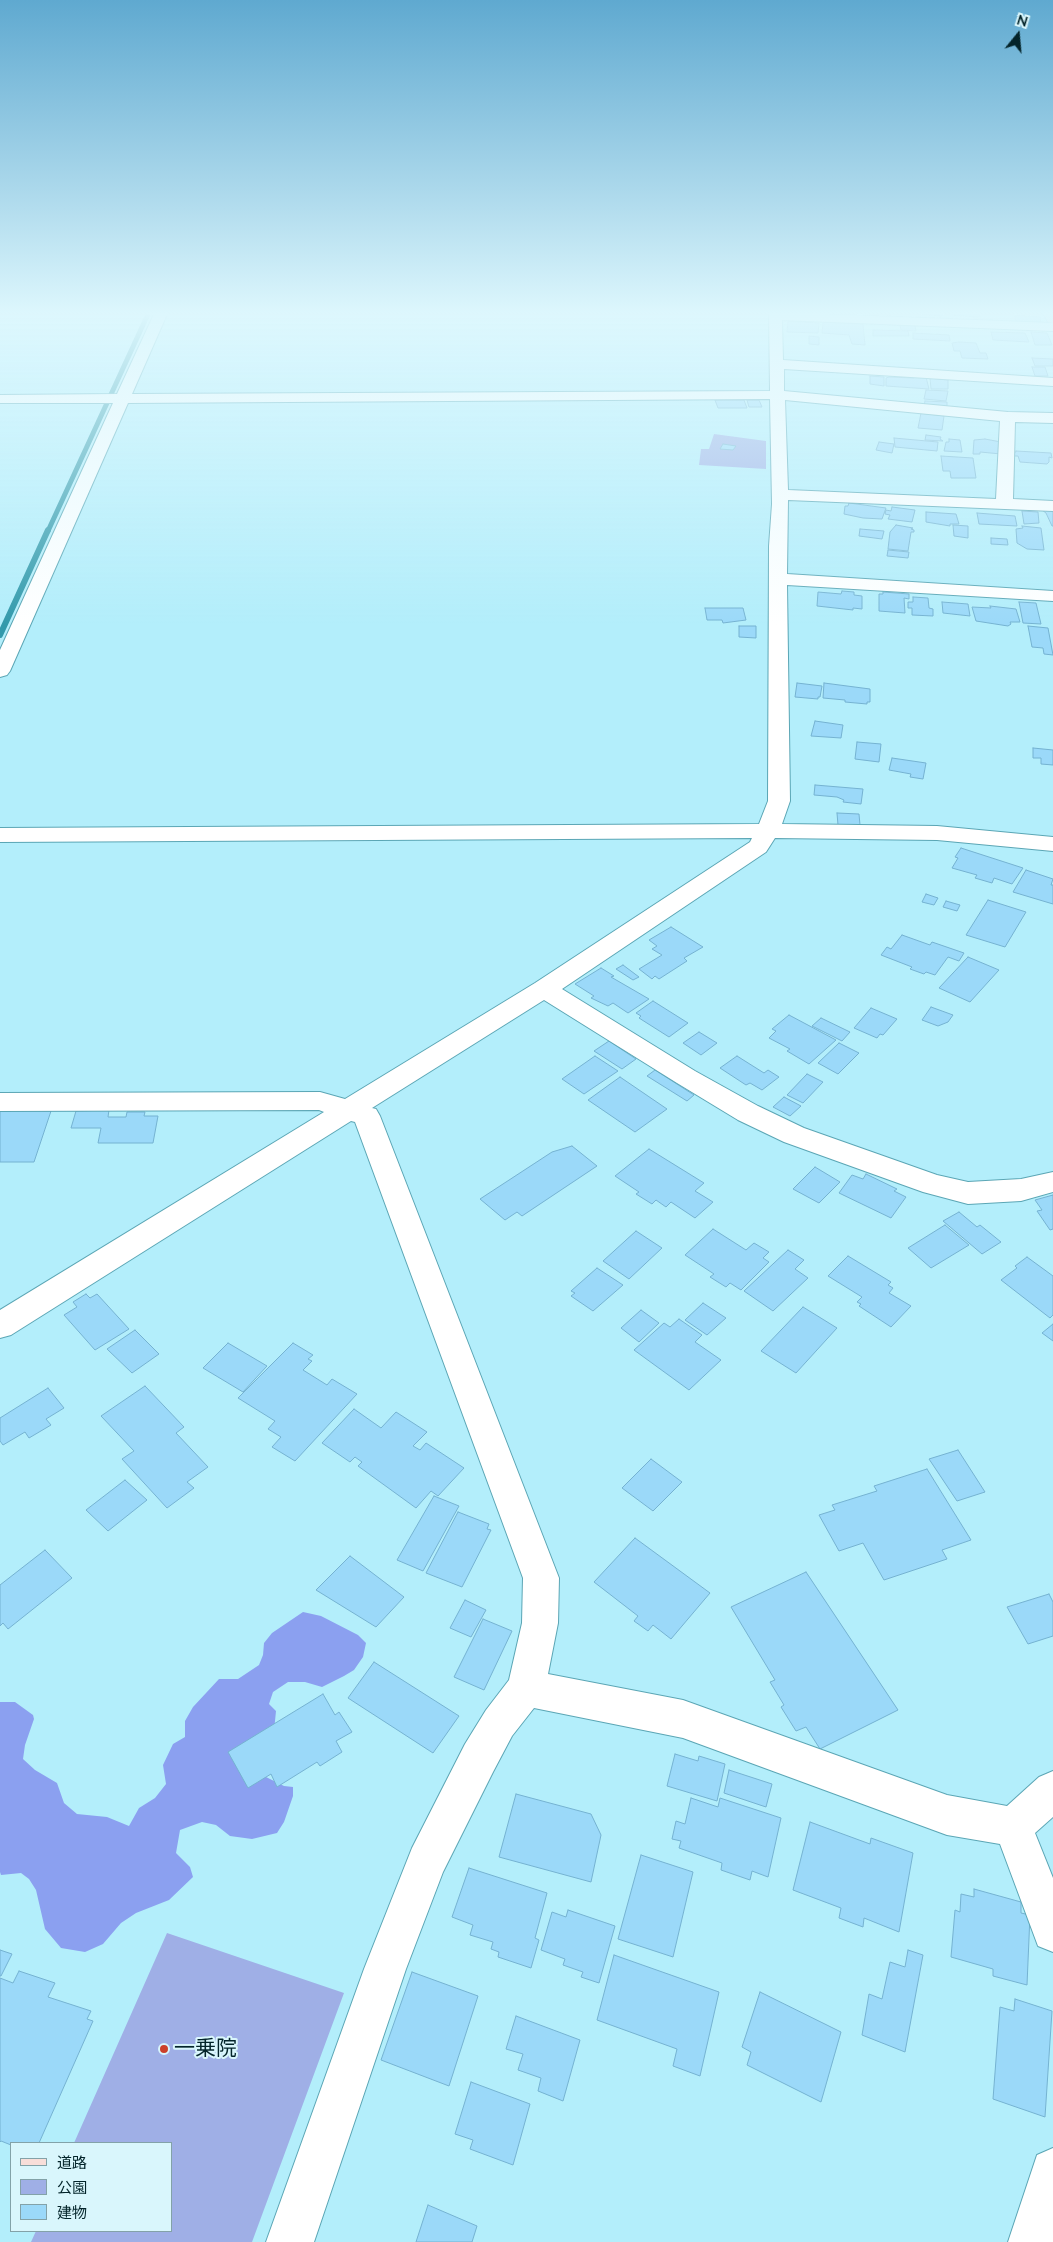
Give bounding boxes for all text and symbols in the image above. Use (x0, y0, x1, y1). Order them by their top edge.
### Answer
north arrow (993, 10, 1043, 60)
text: N (1015, 11, 1030, 31)
place label: 一乗院 (174, 2036, 237, 2062)
marker: 一乗院 (158, 2043, 170, 2055)
legend (10, 2142, 172, 2232)
text: 道路 (57, 2153, 87, 2172)
text: 公園 (57, 2178, 87, 2197)
text: 建物 (57, 2203, 87, 2222)

